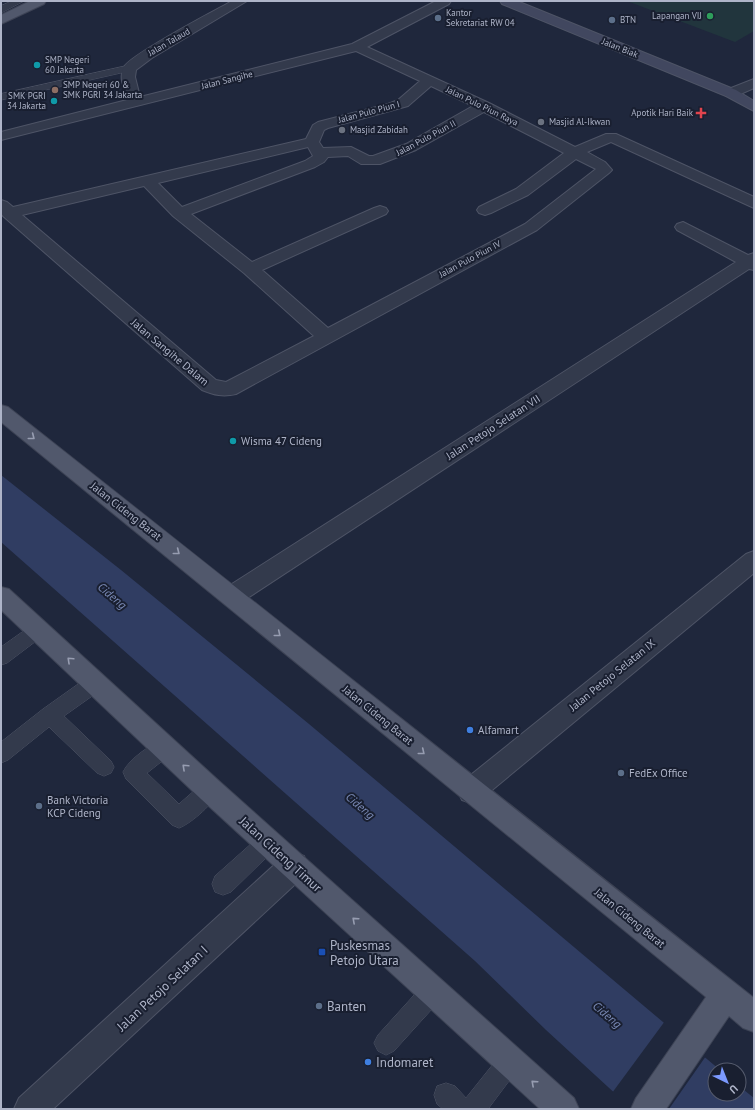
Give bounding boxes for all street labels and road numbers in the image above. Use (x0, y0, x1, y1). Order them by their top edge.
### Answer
street label: Jalan Talaud (145, 25, 192, 58)
street label: Jalan Biak (600, 35, 640, 60)
street label: Jalan Sangihe (199, 68, 254, 91)
street label: Jalan Pulo Piun Raya (443, 83, 520, 128)
street label: Jalan Pulo Piun I (336, 98, 401, 125)
street label: Jalan Pulo Piun II (393, 117, 457, 158)
street label: Jalan Pulo Piun IV (436, 237, 503, 280)
street label: Jalan Sangihe Dalam (127, 315, 212, 389)
street label: Jalan Petojo Selatan VII (442, 391, 543, 463)
street label: Jalan Cideng Barat (87, 478, 165, 543)
street label: Jalan Petojo Selatan IX (565, 636, 658, 715)
street label: Jalan Cideng Barat (339, 682, 416, 748)
street label: Jalan Cideng Timur (235, 812, 326, 896)
street label: Jalan Cideng Barat (591, 885, 668, 951)
street label: Jalan Petojo Selatan I (112, 942, 211, 1036)

